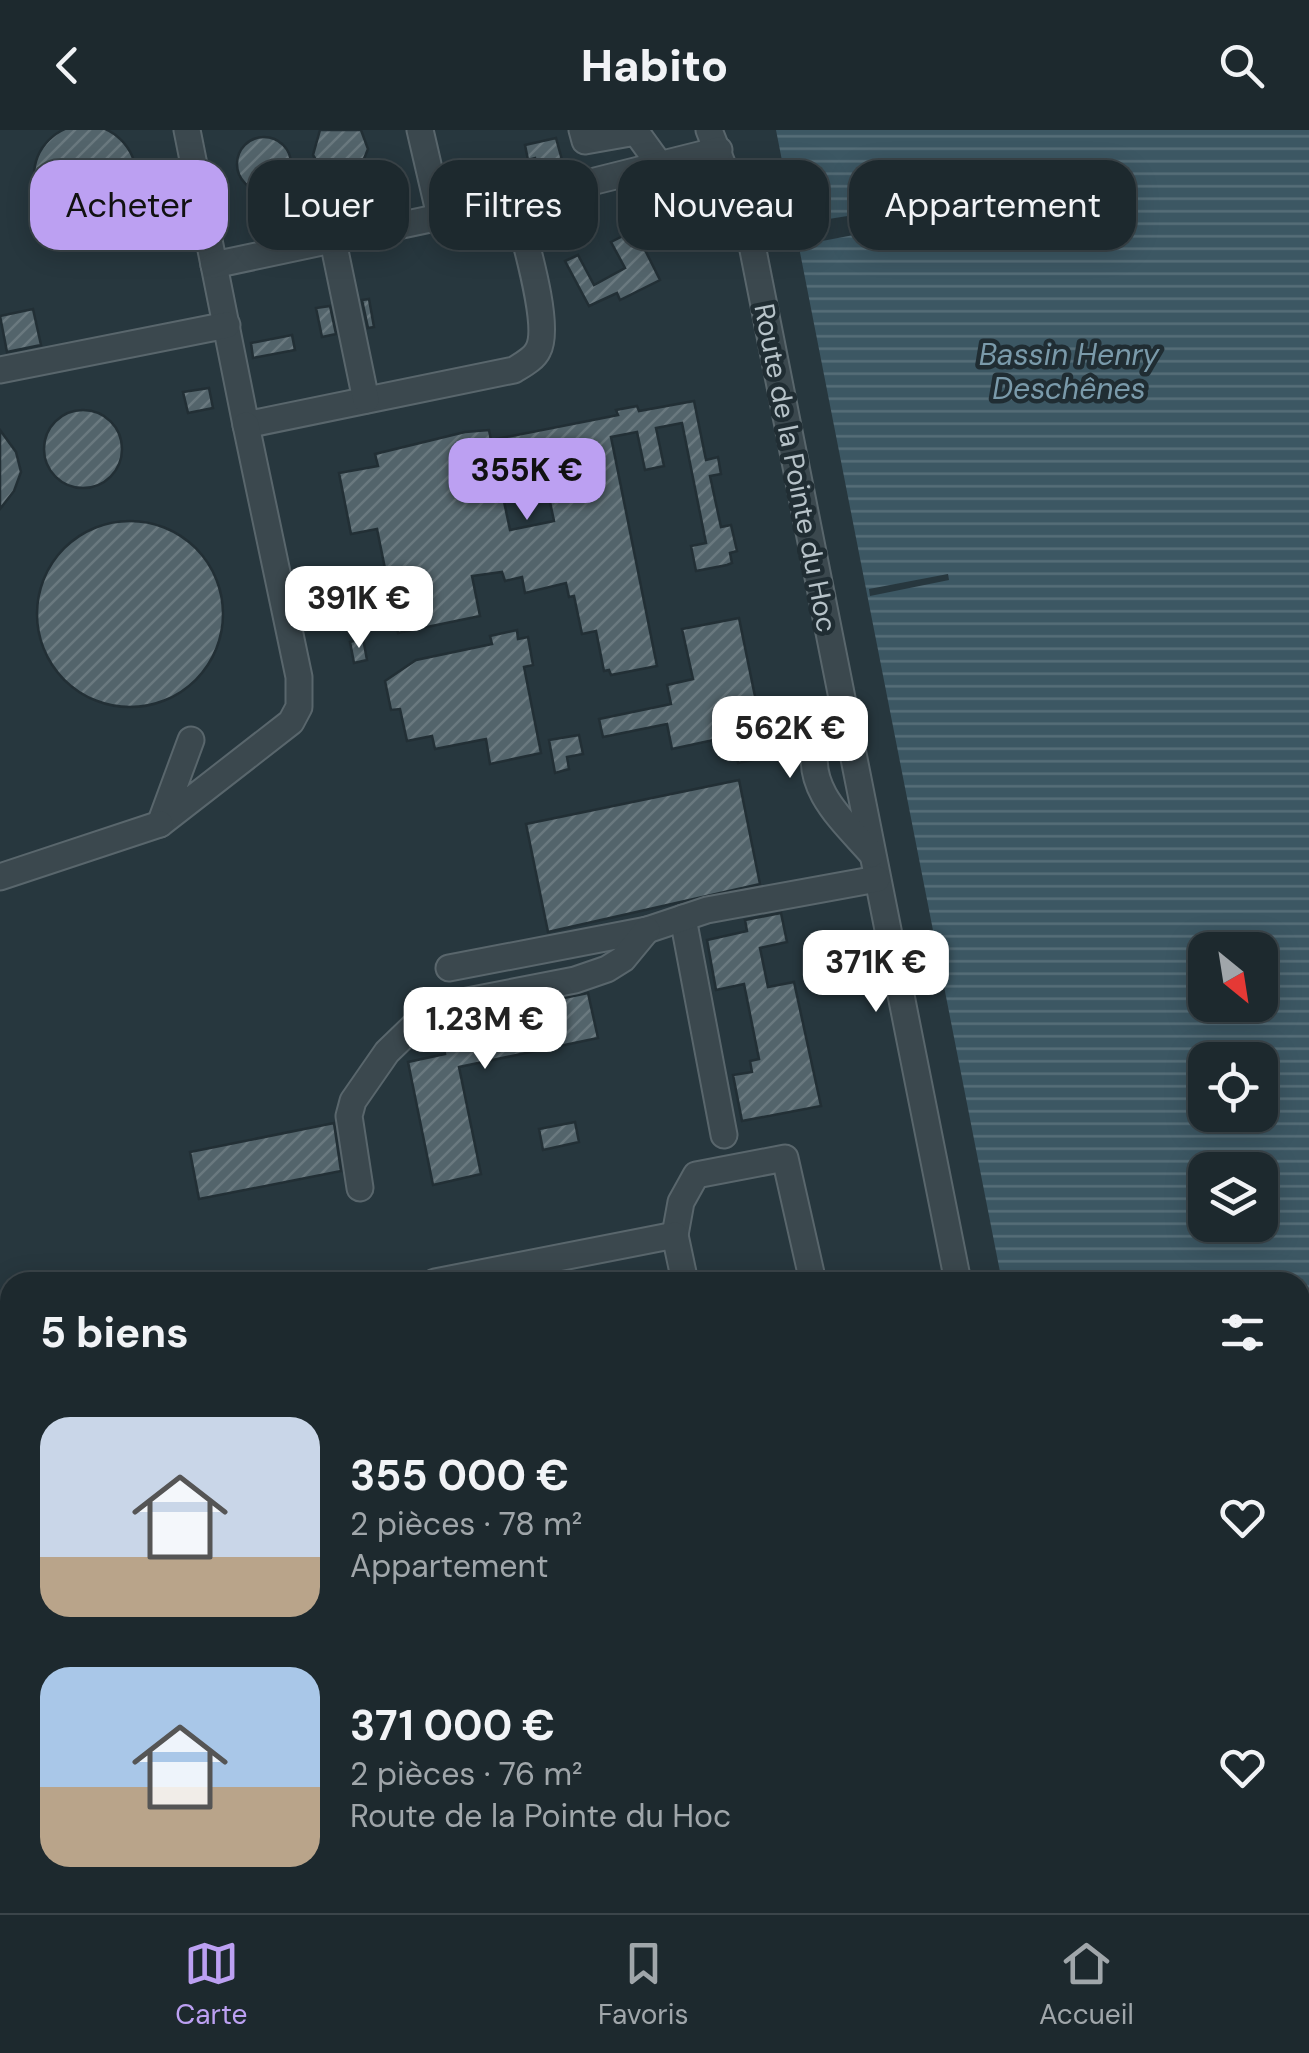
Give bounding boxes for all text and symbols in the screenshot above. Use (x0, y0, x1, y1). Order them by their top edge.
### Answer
text: Habito (581, 36, 728, 95)
icon: back (40, 38, 95, 93)
icon: search (1214, 38, 1269, 93)
chip: Acheter (30, 160, 228, 250)
chip: Louer (248, 160, 409, 250)
chip: Filtres (429, 160, 598, 250)
chip: Nouveau (618, 160, 829, 250)
chip: Appartement (849, 160, 1136, 250)
street label: Route de la Pointe du Hoc (746, 301, 846, 635)
water label: Bassin Henry Deschênes (979, 335, 1161, 408)
pin: 355K € (446, 438, 608, 523)
text: 355K € (471, 449, 583, 491)
pin: 391K € (278, 566, 440, 651)
text: 391K € (307, 577, 411, 619)
pin: 562K € (709, 696, 871, 781)
text: 562K € (734, 707, 846, 749)
pin: 371K € (795, 930, 957, 1015)
north arrow (1188, 932, 1278, 1022)
map controls (1188, 932, 1278, 1242)
text: 371K € (825, 941, 927, 983)
pin: 1.23M € (393, 987, 577, 1072)
text: 1.23M € (426, 998, 544, 1040)
button: locate (1188, 1042, 1278, 1132)
button: layers (1188, 1152, 1278, 1242)
text: 5 biens (40, 1305, 189, 1360)
icon: filters (1215, 1305, 1270, 1360)
text: 355 000 € (350, 1448, 569, 1503)
icon: home (120, 1457, 240, 1577)
icon: heart (1215, 1490, 1270, 1545)
text: 2 pièces · 78 m² (350, 1503, 582, 1545)
text: Appartement (350, 1545, 548, 1587)
text: 371 000 € (350, 1698, 555, 1753)
icon: home (120, 1707, 240, 1827)
icon: heart (1215, 1740, 1270, 1795)
text: 2 pièces · 76 m² (350, 1753, 583, 1795)
text: Route de la Pointe du Hoc (350, 1795, 731, 1837)
tab: Carte (175, 1936, 247, 2033)
tab: Favoris (598, 1936, 688, 2033)
tab: Accueil (1039, 1936, 1134, 2033)

